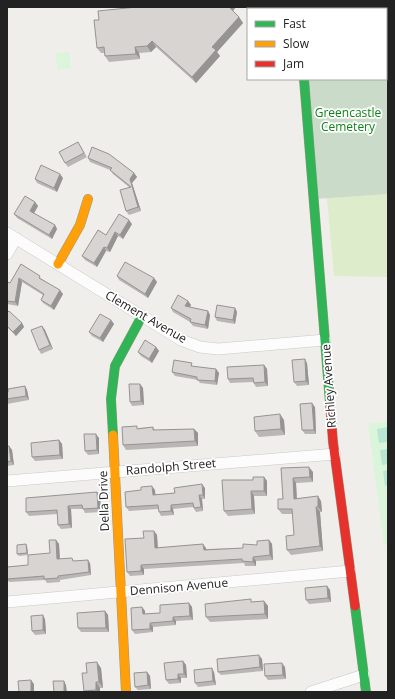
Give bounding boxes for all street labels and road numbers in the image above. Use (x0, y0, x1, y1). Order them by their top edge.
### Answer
street label: Clement Avenue (102, 286, 190, 347)
street label: Richley Avenue (317, 343, 340, 429)
street label: Randolph Street (125, 454, 217, 479)
street label: Della Drive (94, 470, 113, 532)
street label: Dennison Avenue (129, 574, 229, 599)

